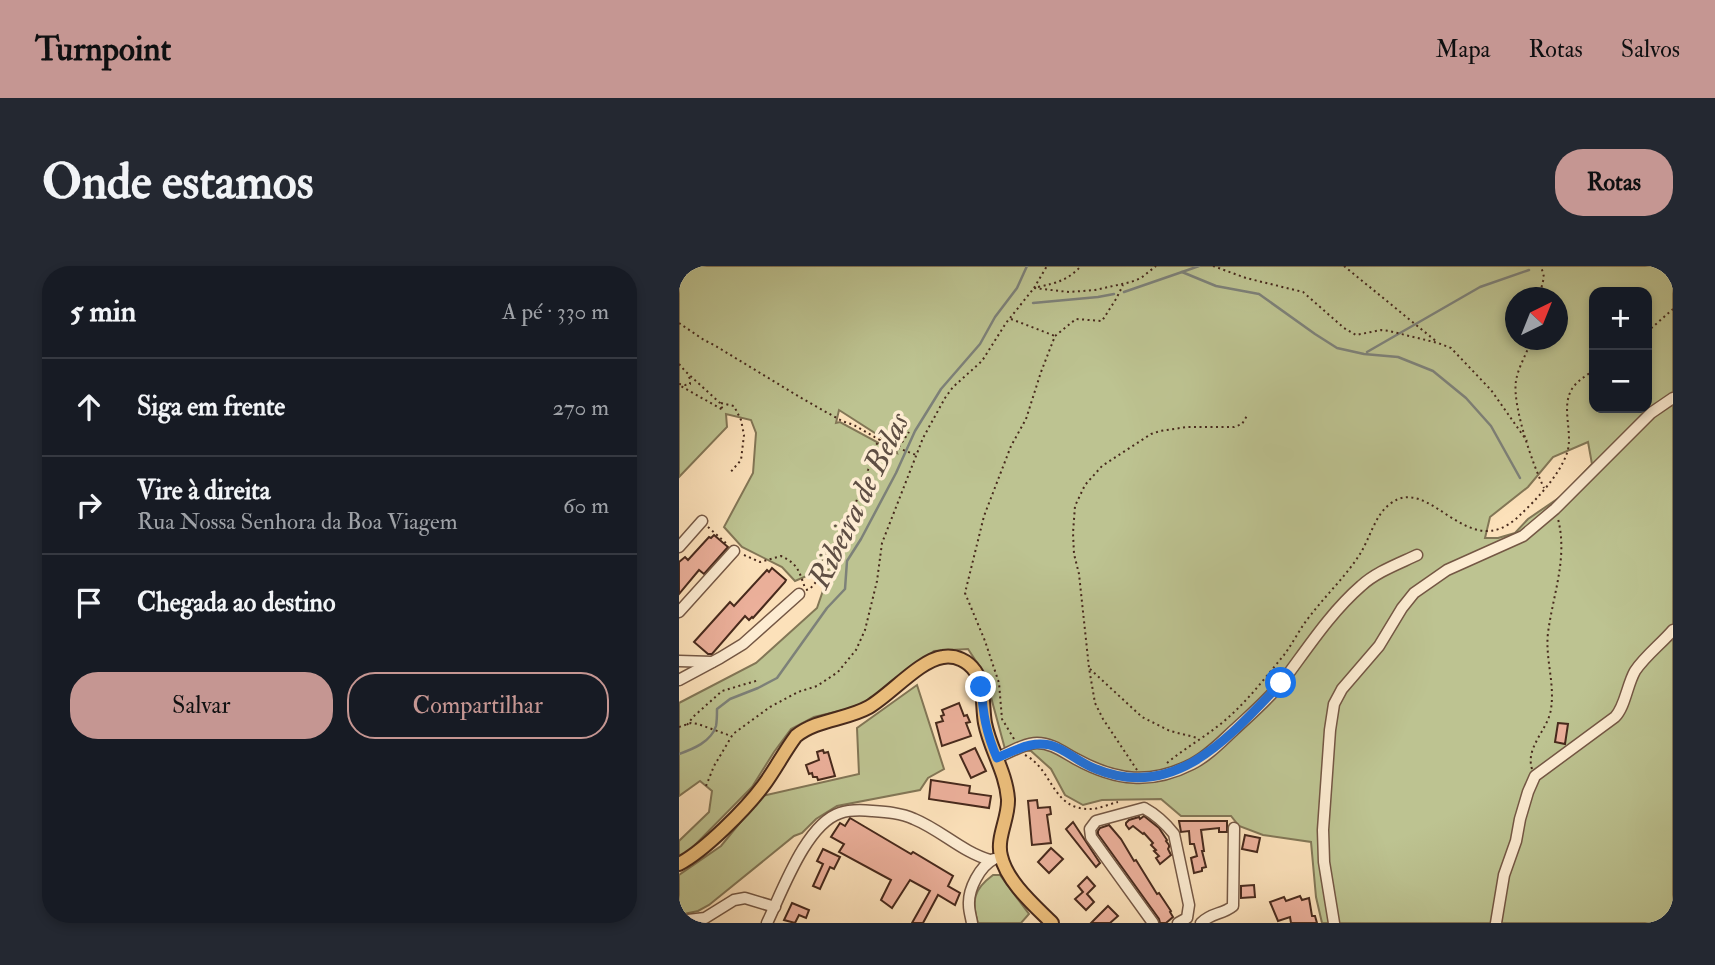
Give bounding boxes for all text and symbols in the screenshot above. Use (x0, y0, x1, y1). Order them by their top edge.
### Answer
text: Turnpoint (35, 29, 171, 70)
text: Mapa (1435, 34, 1490, 65)
text: Rotas (1528, 34, 1583, 65)
text: Salvos (1621, 34, 1680, 65)
button: Rotas (1555, 149, 1673, 216)
text: Onde estamos (42, 152, 313, 213)
north arrow (1505, 287, 1568, 350)
map controls (1589, 287, 1652, 413)
button: + (1589, 287, 1652, 350)
text: 5 min (70, 293, 136, 330)
text: A pé · 330 m (502, 297, 609, 326)
button: − (1589, 350, 1652, 413)
icon: ahead (70, 388, 108, 426)
text: Siga em frente (137, 391, 285, 423)
text: 270 m (552, 393, 609, 422)
water label: Ribeira de Belas (799, 405, 919, 596)
text: Vire à direita (137, 475, 270, 507)
icon: right (70, 486, 108, 524)
text: 60 m (563, 491, 609, 520)
text: Rua Nossa Senhora da Boa Viagem (137, 507, 457, 536)
icon: arrive (70, 584, 108, 622)
text: Chegada ao destino (137, 587, 335, 619)
route start (1265, 667, 1296, 698)
route end (965, 671, 996, 702)
button: Salvar (70, 672, 333, 739)
button: Compartilhar (347, 672, 609, 739)

